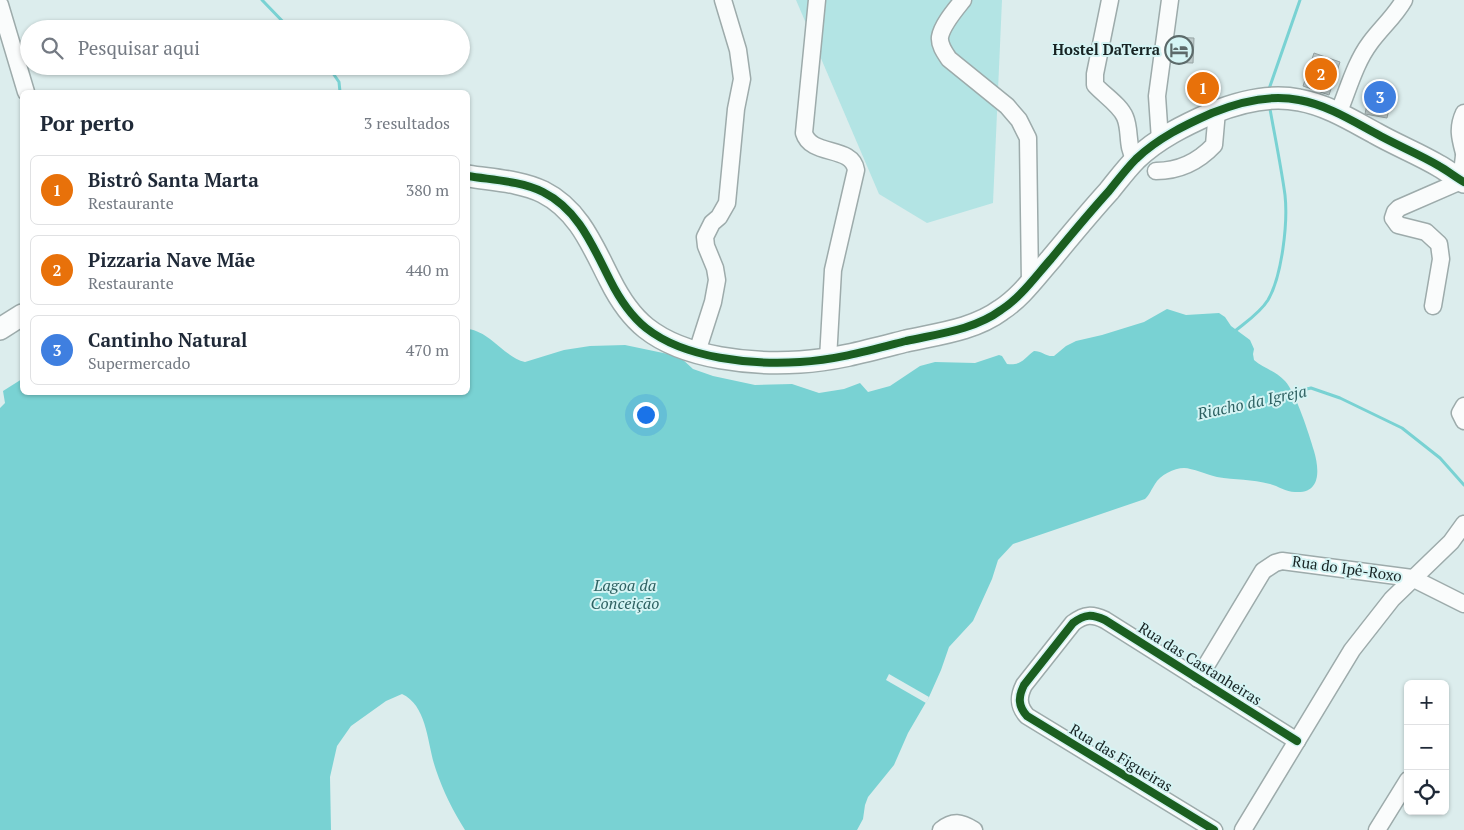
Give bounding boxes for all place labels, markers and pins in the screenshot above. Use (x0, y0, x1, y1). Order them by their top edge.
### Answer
hotel icon: Hostel DaTerra (1164, 35, 1194, 65)
place label: Hostel DaTerra (1052, 39, 1161, 59)
pin: 2 (1305, 55, 1337, 93)
pin: 1 (1187, 69, 1219, 107)
pin: 3 (1364, 78, 1396, 116)

